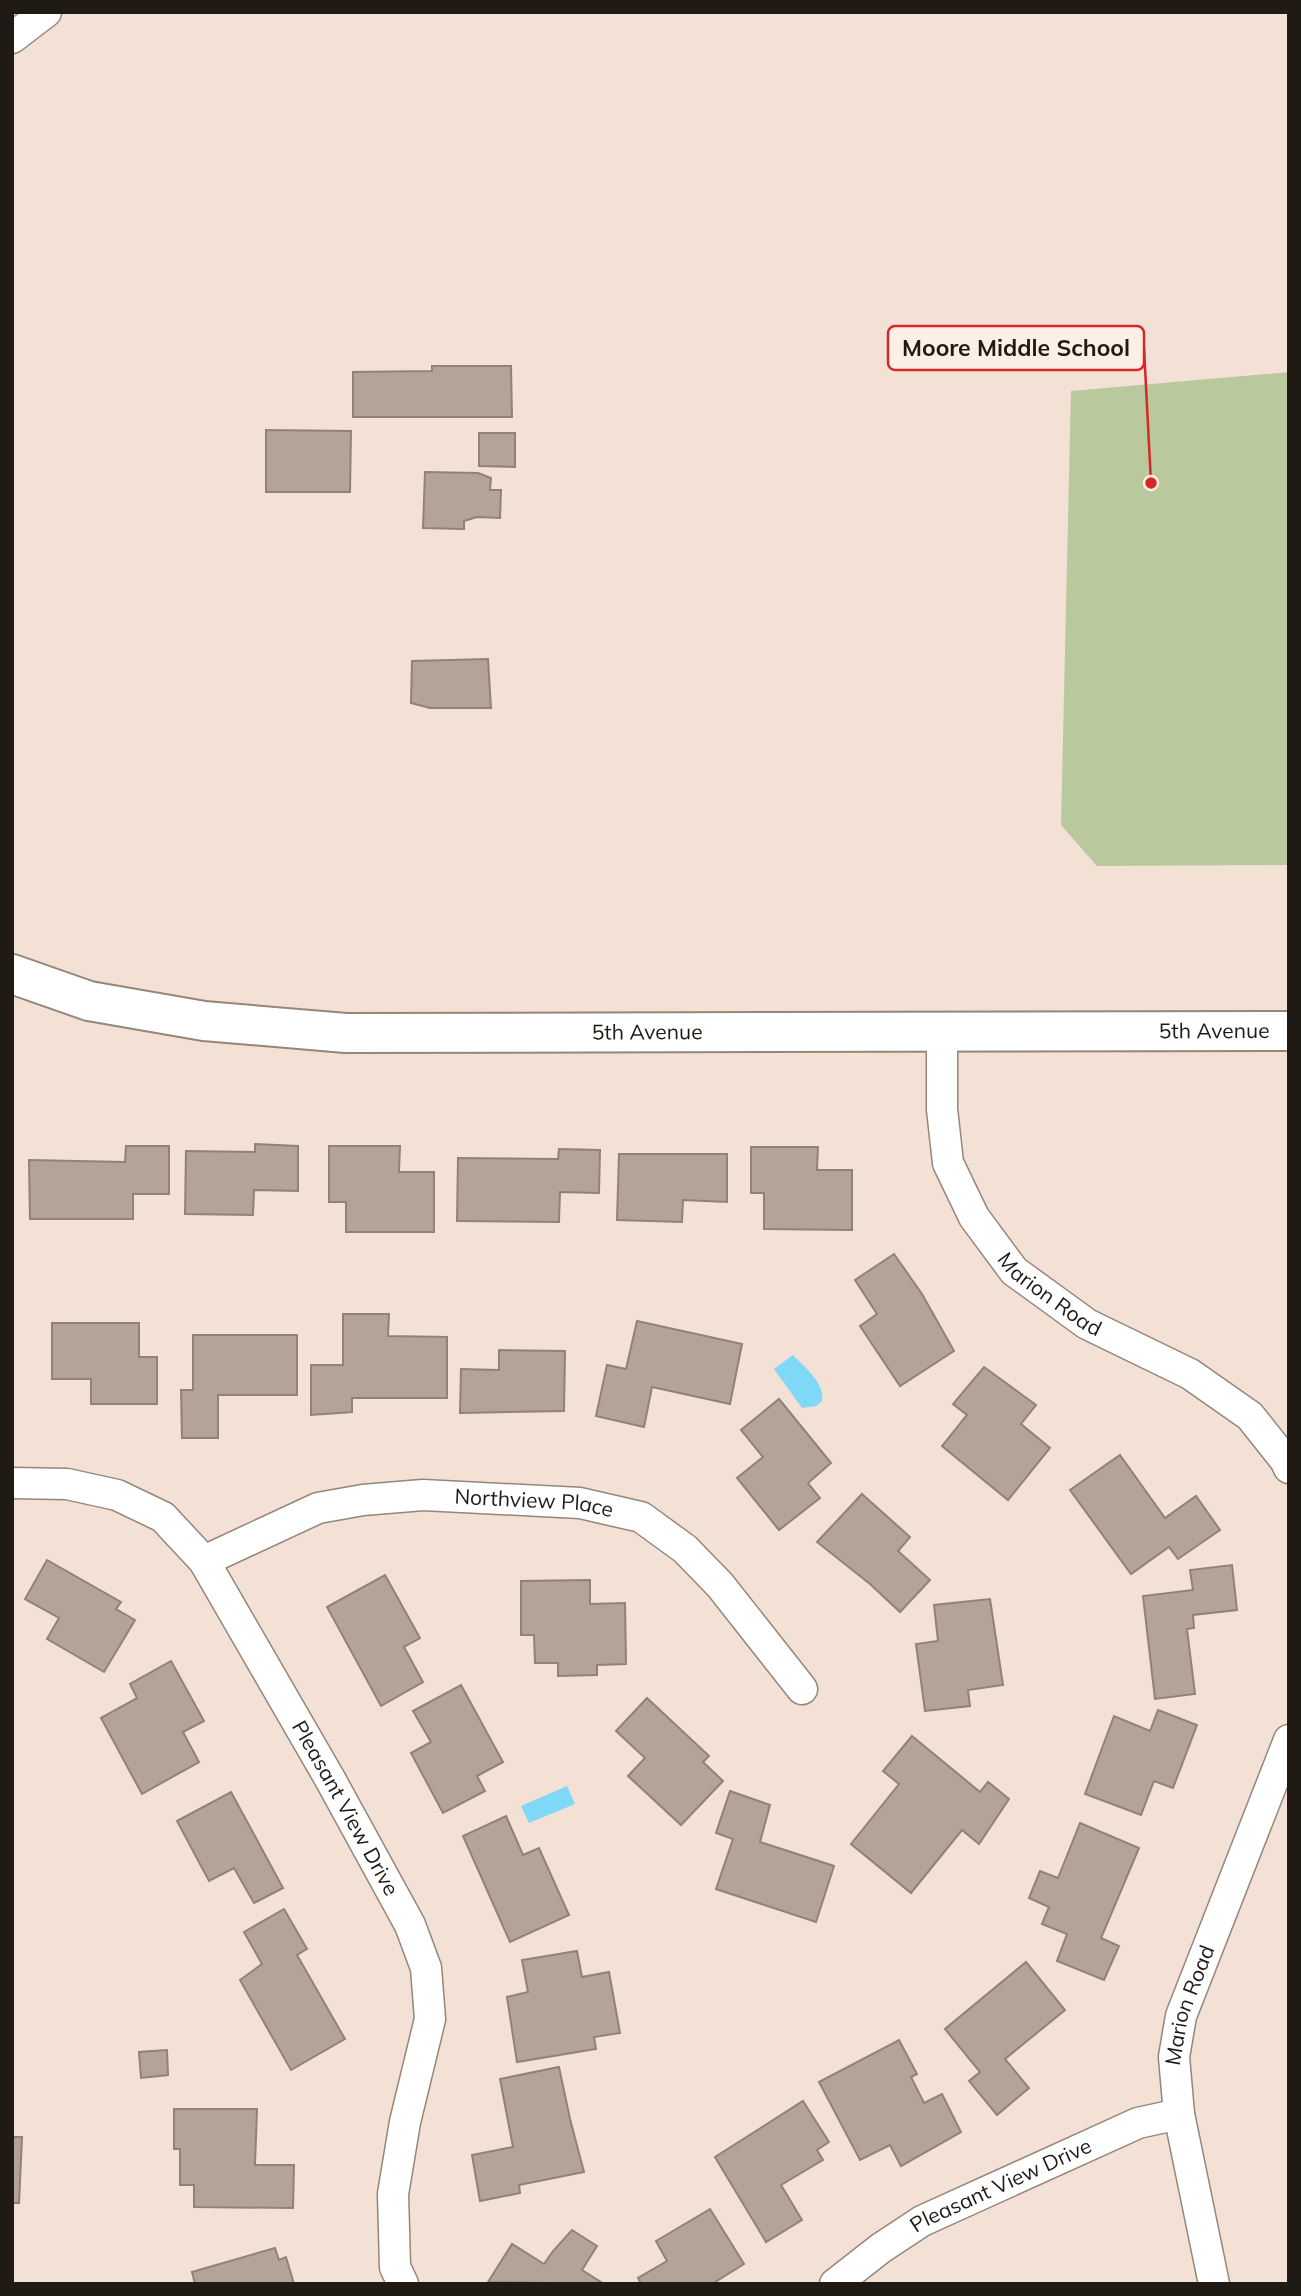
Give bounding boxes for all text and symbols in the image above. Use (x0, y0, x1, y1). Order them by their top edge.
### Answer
callout: Moore Middle School (888, 326, 1144, 370)
text: Moore Middle School (902, 333, 1130, 362)
street label: 5th Avenue (1159, 1017, 1270, 1043)
street label: 5th Avenue (592, 1018, 703, 1044)
street label: Marion Road (993, 1247, 1106, 1341)
street label: Northview Place (454, 1483, 616, 1522)
street label: Pleasant View Drive (287, 1715, 405, 1900)
street label: Marion Road (1159, 1941, 1219, 2067)
street label: Pleasant View Drive (905, 2132, 1095, 2237)

